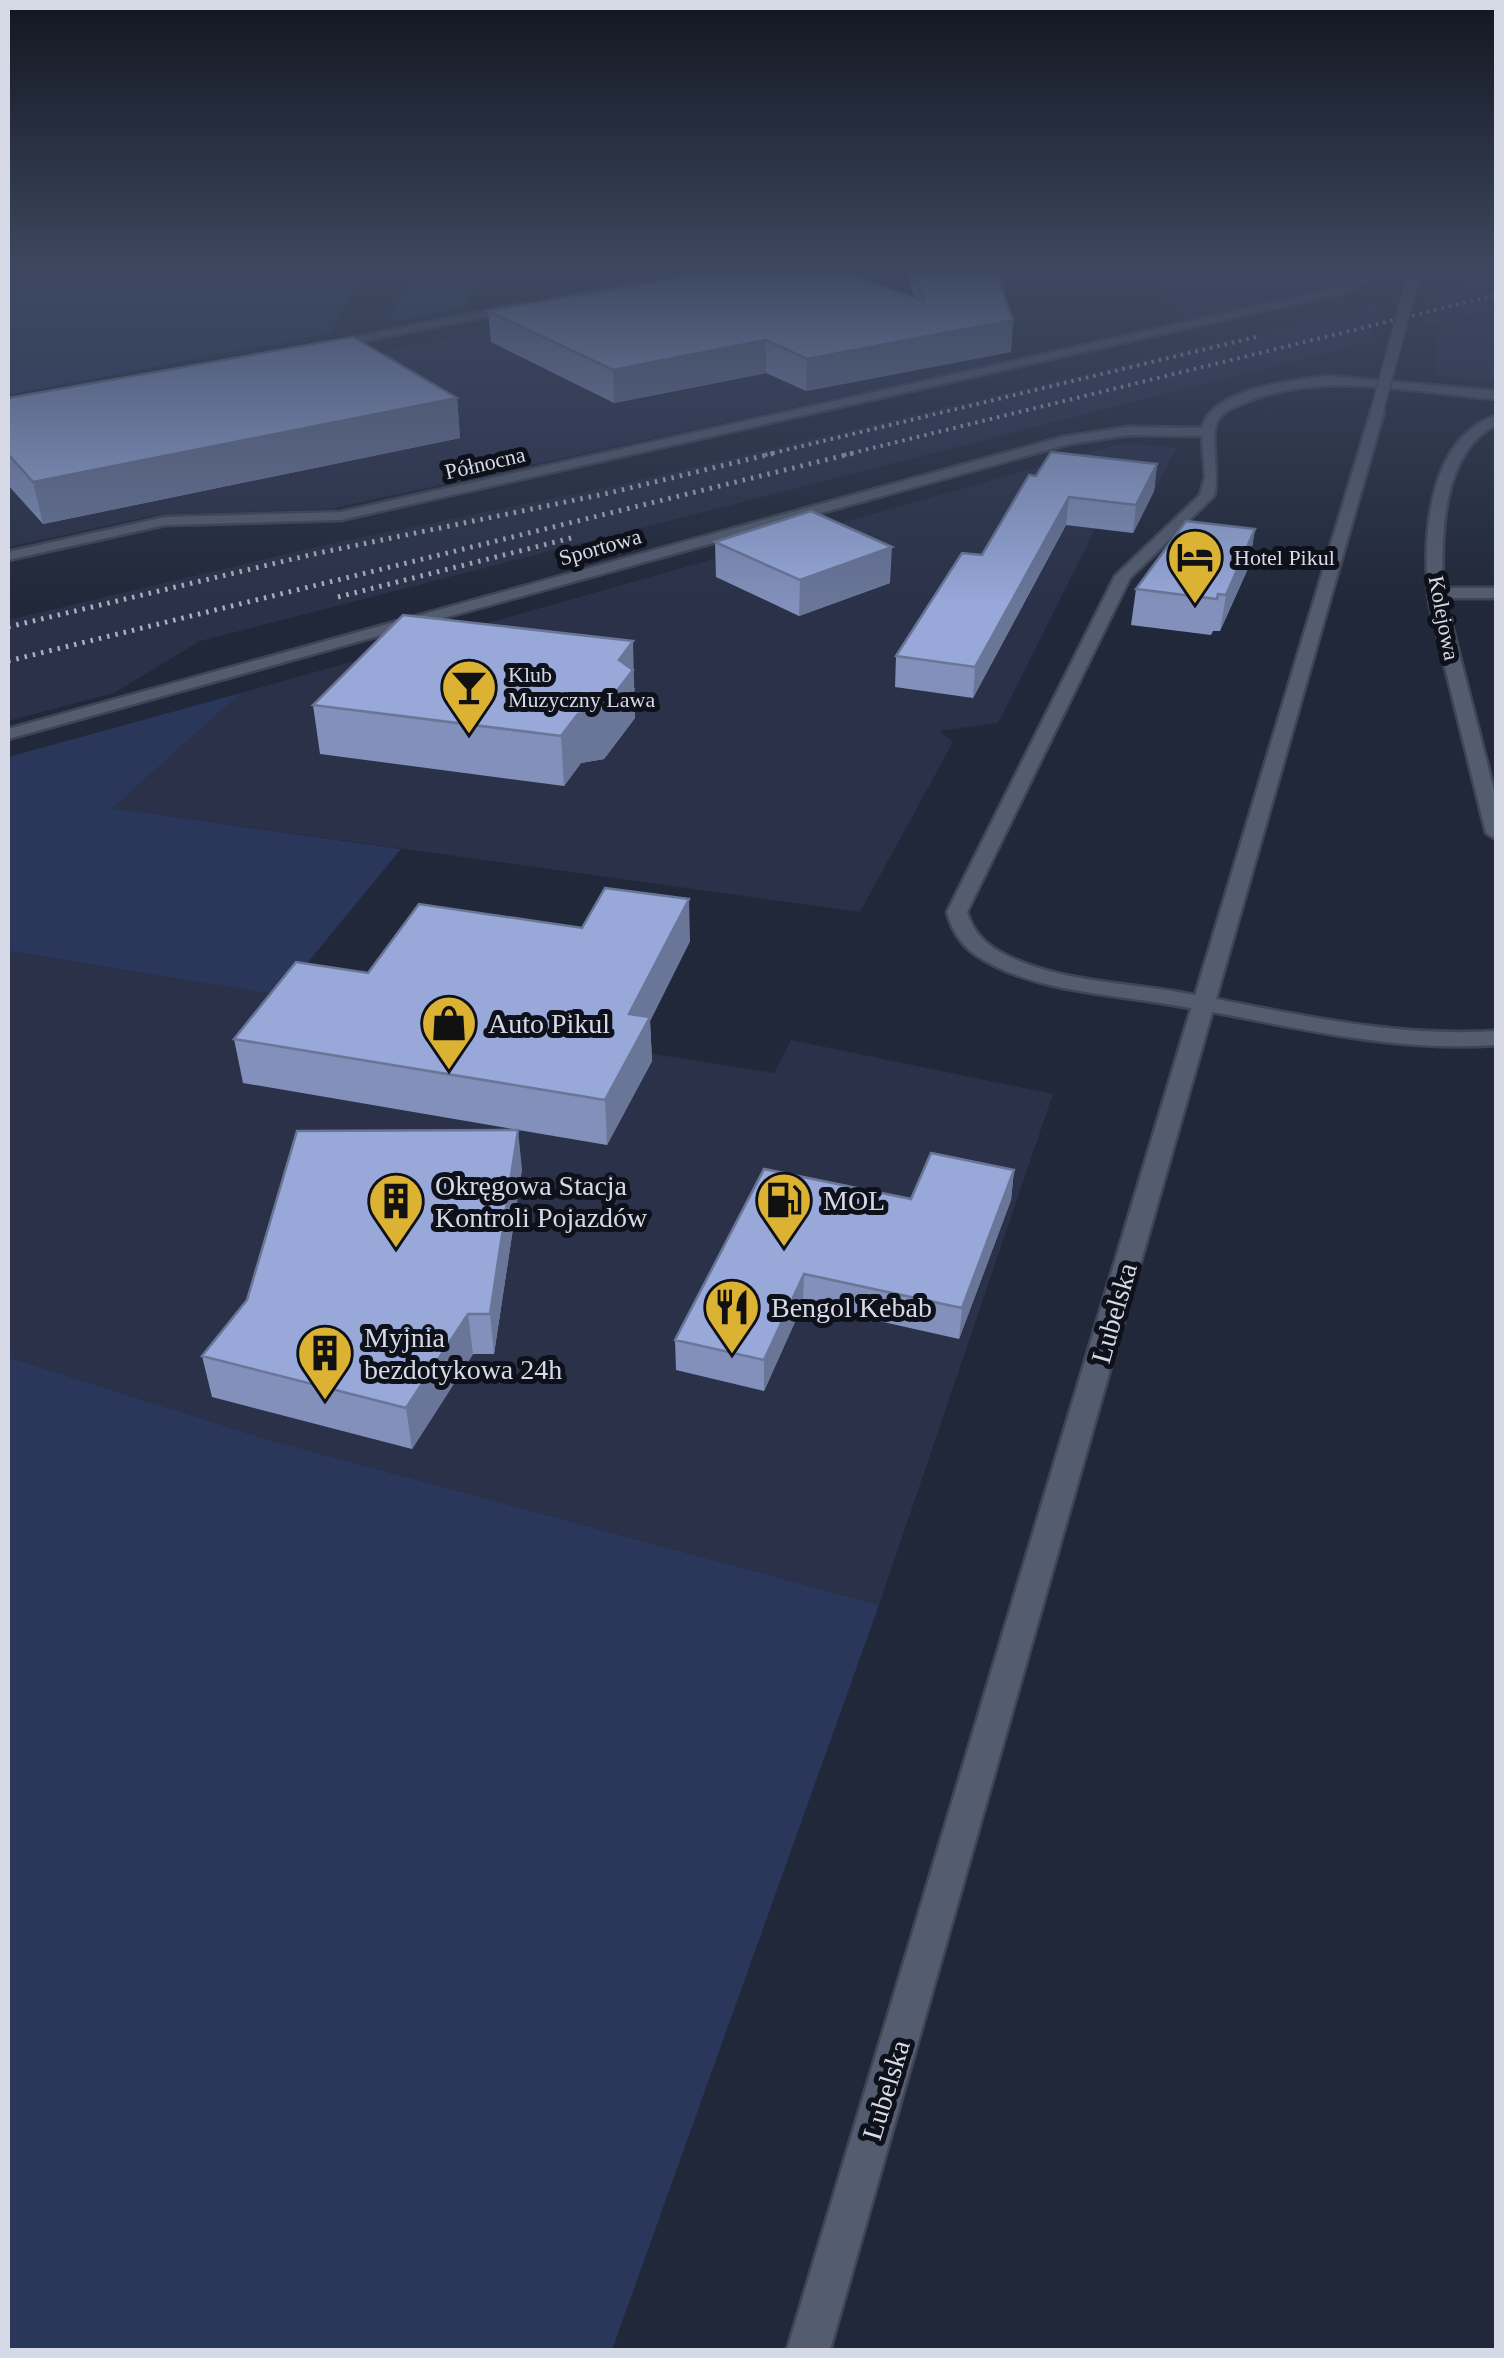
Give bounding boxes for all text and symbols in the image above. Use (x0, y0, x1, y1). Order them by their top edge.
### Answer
street label: Północna (442, 442, 528, 484)
street label: Sportowa (556, 523, 644, 571)
hotel icon: Hotel Pikul (1165, 527, 1225, 606)
place label: Hotel Pikul (1234, 545, 1335, 570)
street label: Kolejowa (1424, 574, 1464, 663)
bar icon: Klub Muzyczny Lawa (439, 657, 499, 736)
place label: Klub Muzyczny Lawa (508, 662, 655, 712)
shop icon: Auto Pikul (419, 993, 479, 1072)
place label: Auto Pikul (488, 1008, 610, 1039)
place label: Okręgowa Stacja Kontroli Pojazdów (435, 1170, 648, 1233)
fuel station icon: MOL (754, 1170, 814, 1249)
building icon: Okręgowa Stacja Kontroli Pojazdów (366, 1171, 426, 1250)
place label: MOL (823, 1185, 885, 1216)
street label: Lubelska (1085, 1259, 1143, 1367)
restaurant icon: Bengol Kebab (702, 1277, 762, 1356)
place label: Bengol Kebab (771, 1292, 932, 1323)
place label: Myjnia bezdotykowa 24h (364, 1322, 562, 1385)
building icon: Myjnia bezdotykowa 24h (295, 1323, 355, 1402)
street label: Lubelska (856, 2036, 916, 2144)

